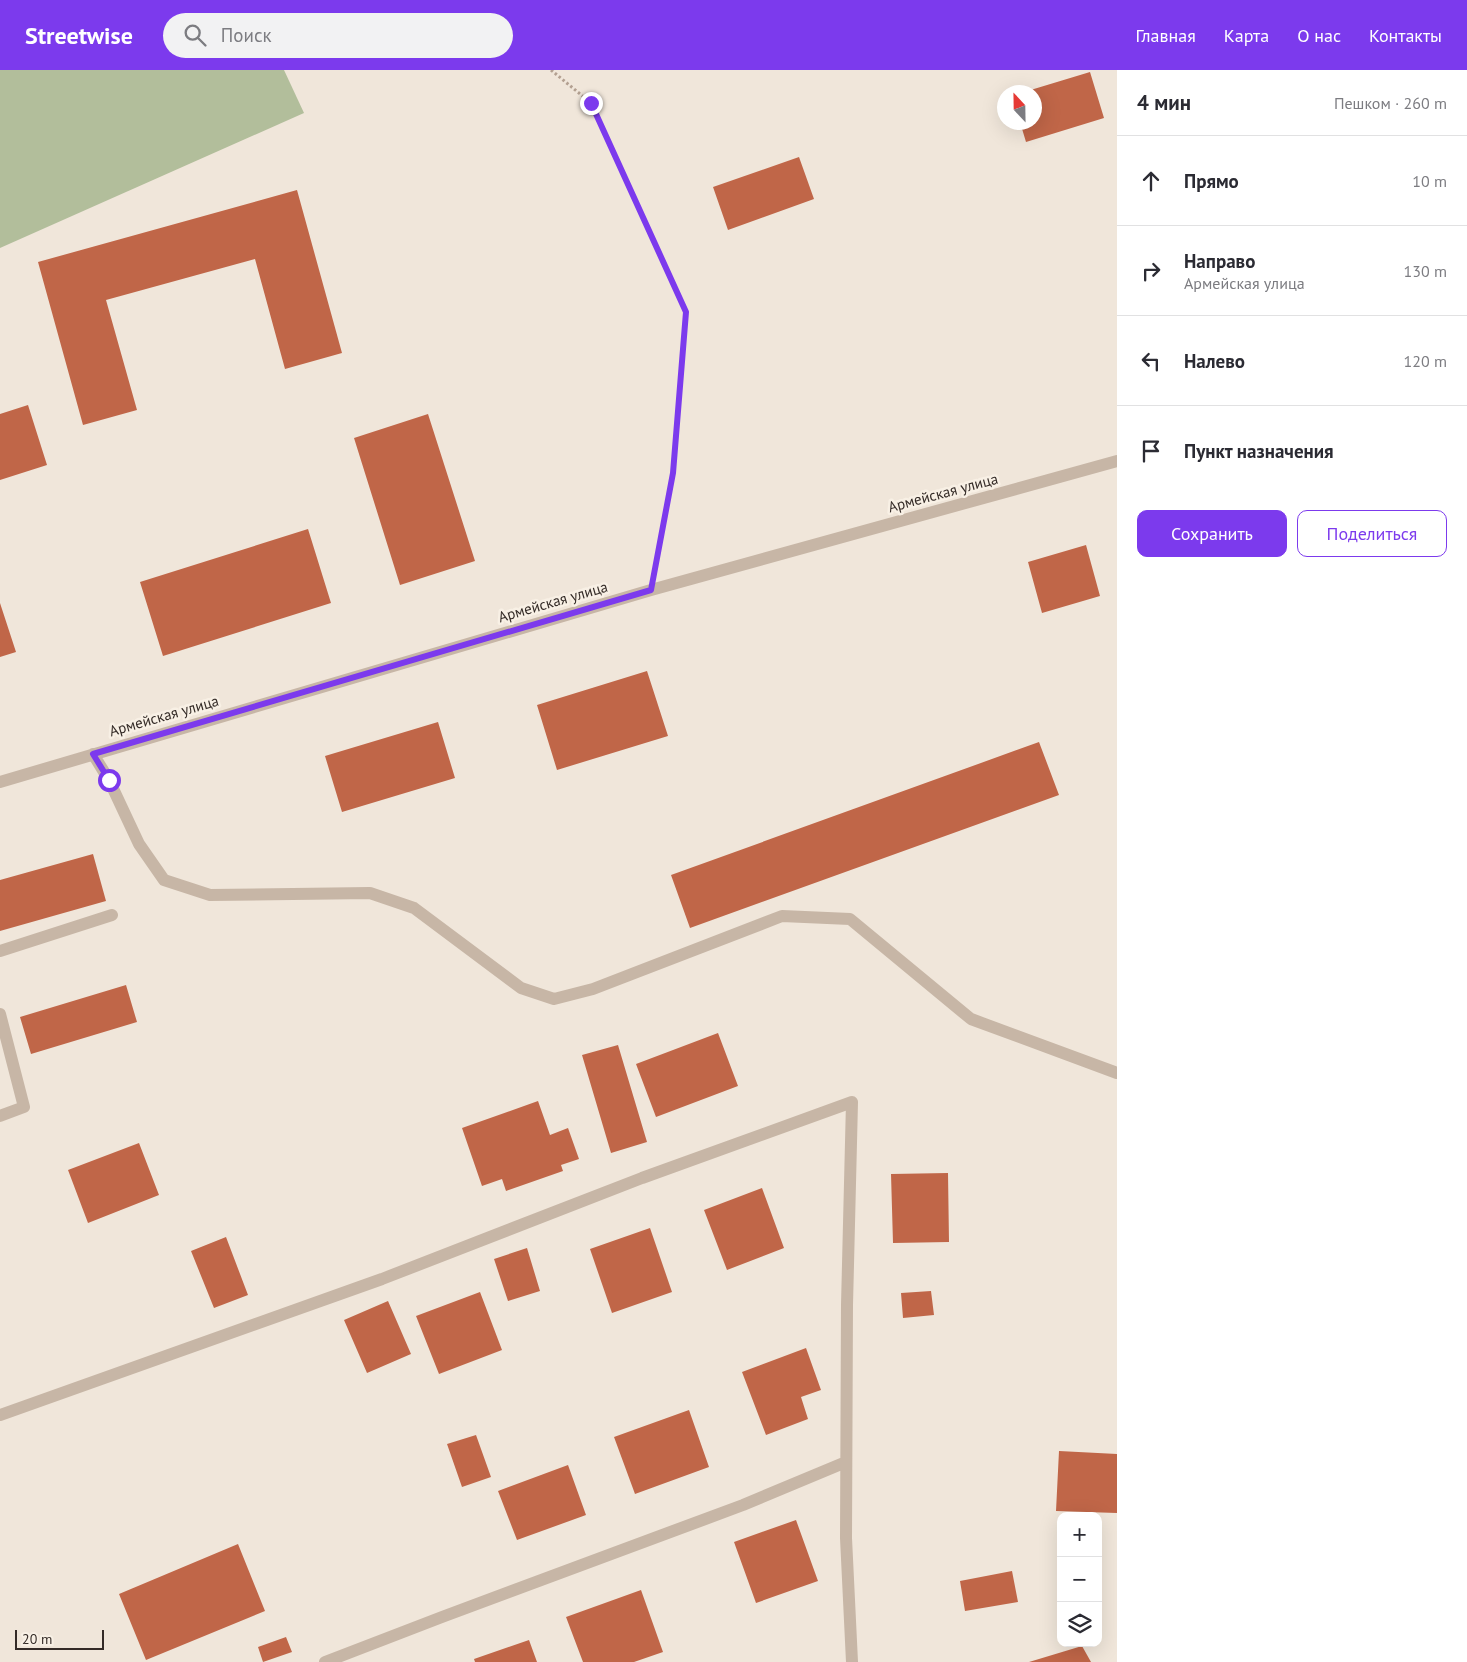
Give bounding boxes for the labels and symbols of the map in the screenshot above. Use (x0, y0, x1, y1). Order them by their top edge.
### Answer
north arrow (997, 85, 1042, 130)
route end (580, 92, 603, 115)
street label: Армейская улица (886, 469, 1000, 516)
street label: Армейская улица (496, 577, 610, 626)
street label: Армейская улица (107, 691, 221, 740)
route start (98, 769, 121, 792)
scale bar (15, 1627, 104, 1650)

